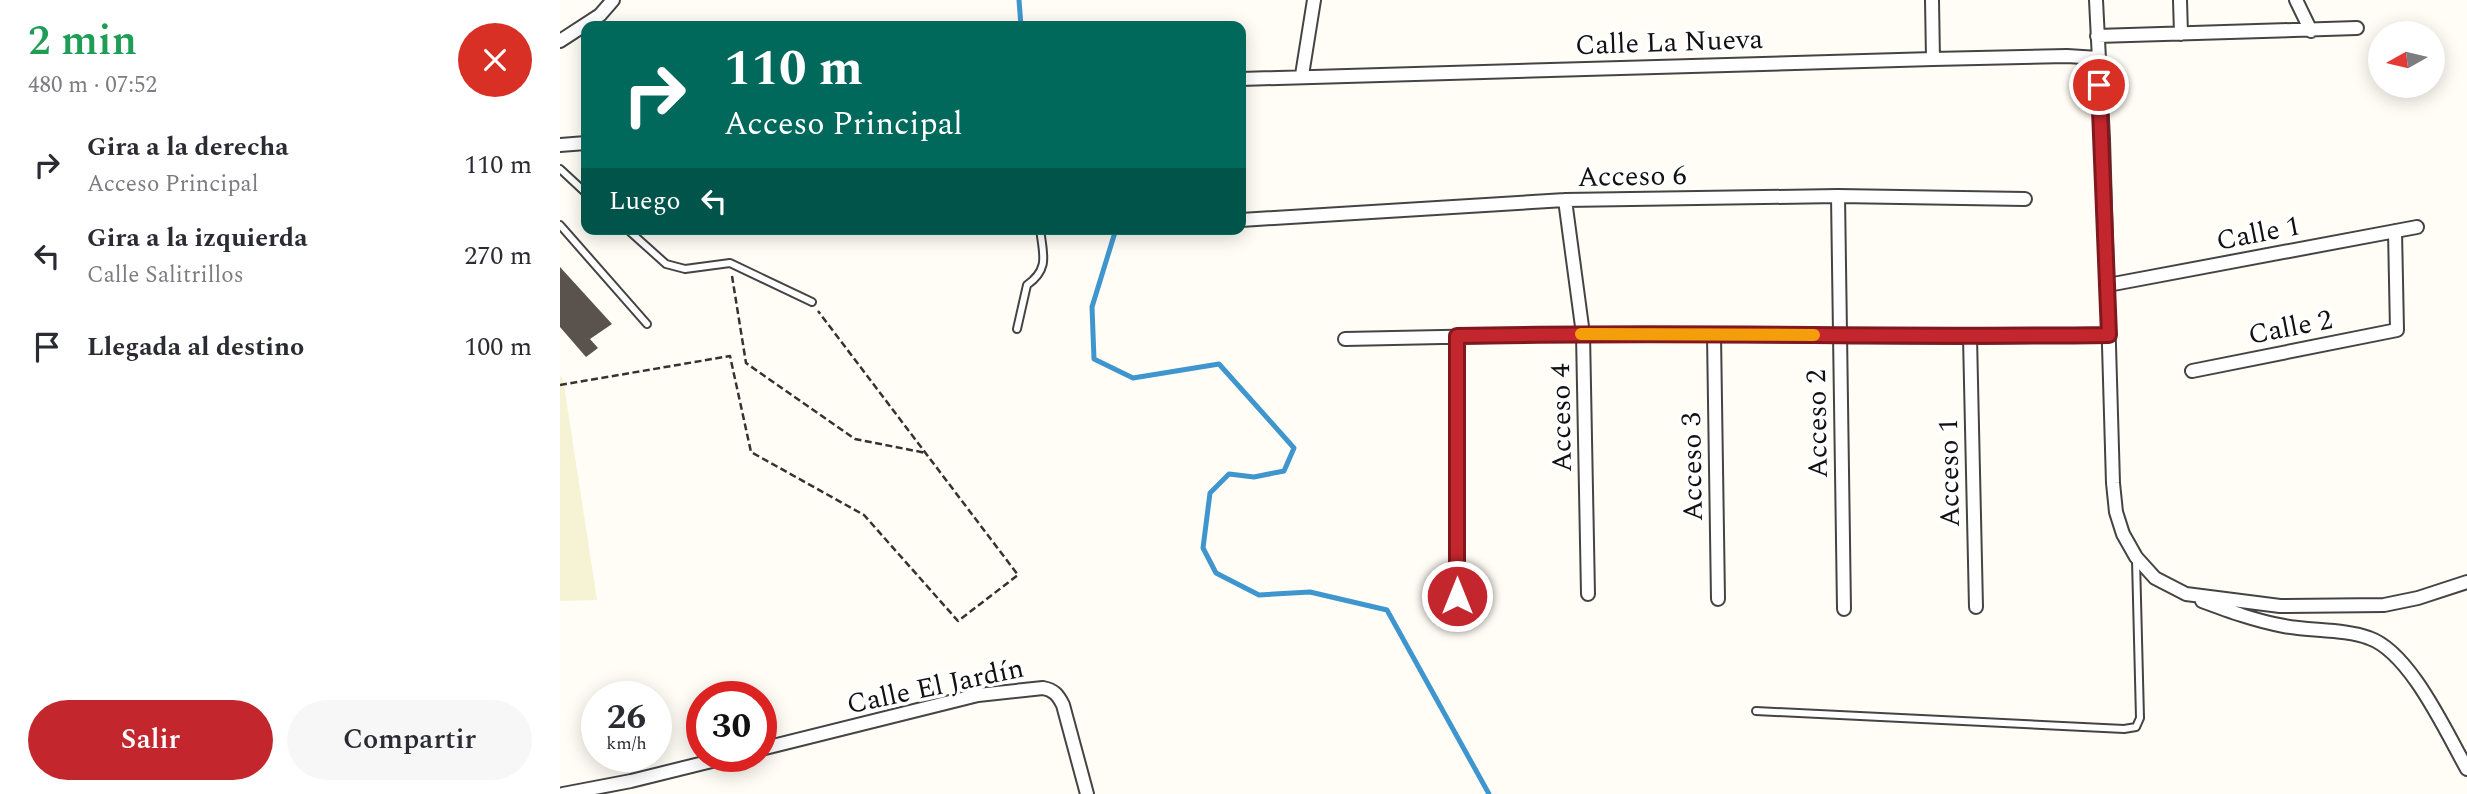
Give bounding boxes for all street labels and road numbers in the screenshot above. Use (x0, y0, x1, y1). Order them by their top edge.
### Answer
street label: Calle La Nueva (1574, 18, 1764, 67)
street label: Acceso 6 (1577, 154, 1687, 199)
street label: Calle 1 (2213, 204, 2304, 263)
street label: Calle 2 (2245, 298, 2336, 357)
street label: Acceso 4 (1539, 363, 1584, 473)
street label: Acceso 2 (1795, 369, 1840, 479)
street label: Acceso 3 (1670, 412, 1715, 522)
street label: Acceso 1 (1927, 418, 1972, 528)
street label: Calle El Jardín (843, 647, 1028, 726)

